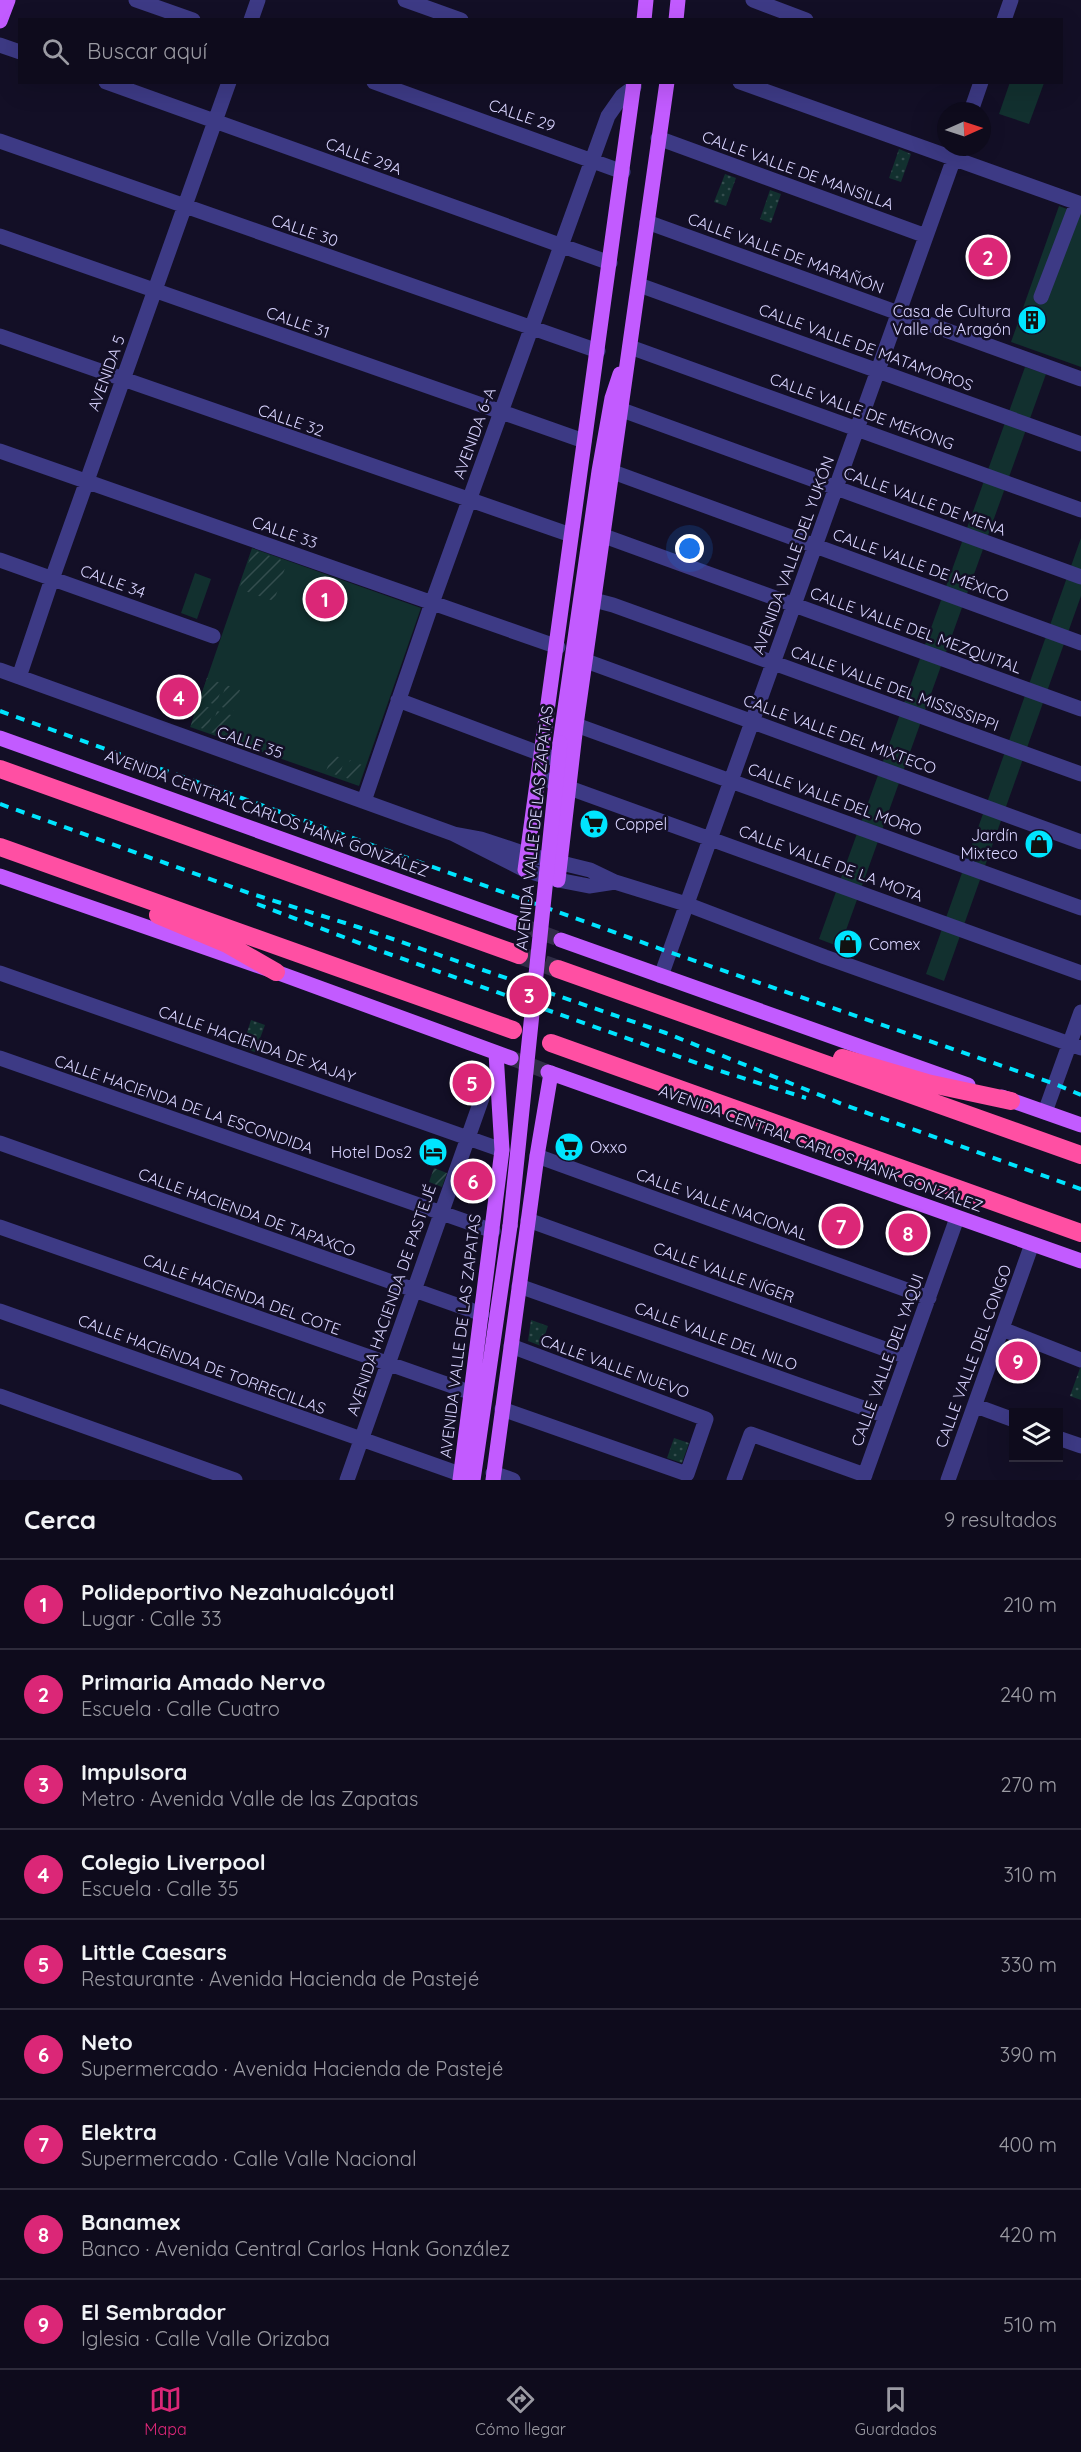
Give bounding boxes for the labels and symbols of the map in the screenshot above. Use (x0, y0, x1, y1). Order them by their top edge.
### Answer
street label: CALLE 29 (486, 94, 558, 136)
north arrow (937, 102, 991, 156)
street label: CALLE VALLE DE MANSILLA (699, 126, 897, 214)
street label: CALLE 29A (323, 133, 405, 179)
street label: CALLE VALLE DE MARAÑÓN (685, 208, 887, 298)
street label: CALLE 30 (269, 209, 341, 251)
pin: 2 (968, 234, 1008, 280)
street label: CALLE VALLE DE MATAMOROS (756, 299, 976, 395)
place label: Casa de Cultura Valle de Aragón (892, 301, 1011, 339)
street label: CALLE 31 (264, 302, 332, 342)
building icon: Casa de Cultura Valle de Aragón (1016, 304, 1048, 336)
street label: AVENIDA 5 (83, 332, 129, 414)
street label: CALLE VALLE DE MEKONG (767, 368, 957, 454)
street label: AVENIDA 6-A (448, 385, 500, 481)
street label: CALLE 32 (255, 399, 327, 441)
street label: AVENIDA VALLE DEL YUKÓN (748, 453, 838, 657)
street label: CALLE VALLE DE MENA (841, 462, 1009, 540)
street label: CALLE 33 (250, 511, 320, 553)
street label: CALLE VALLE DE MÉXICO (830, 524, 1012, 606)
your location (675, 534, 704, 563)
street label: CALLE 34 (78, 560, 148, 602)
pin: 1 (306, 576, 344, 622)
street label: CALLE VALLE DEL MEZQUITAL (807, 582, 1025, 678)
street label: CALLE VALLE DEL MISSISSIPPI (788, 641, 1002, 735)
pin: 4 (160, 674, 198, 720)
street label: CALLE VALLE DEL MIXTECO (741, 690, 939, 778)
street label: AVENIDA VALLE DE LAS ZAPATAS (511, 705, 557, 951)
street label: CALLE 35 (214, 721, 286, 763)
street label: AVENIDA CENTRAL CARLOS HANK GONZÁLEZ (102, 745, 432, 881)
street label: CALLE VALLE DEL MORO (745, 758, 925, 840)
supermarket icon: Coppel (578, 808, 610, 840)
place label: Coppel (615, 814, 667, 834)
street label: CALLE VALLE DE LA MOTA (736, 820, 926, 906)
place label: Jardín Mixteco (960, 825, 1018, 863)
shop icon: Jardín Mixteco (1023, 828, 1055, 860)
shop icon: Comex (832, 928, 864, 960)
place label: Comex (869, 934, 921, 954)
pin: 3 (510, 972, 548, 1018)
street label: CALLE HACIENDA DE XAJAY (156, 1001, 358, 1087)
street label: CALLE HACIENDA DE LA ESCONDIDA (52, 1050, 316, 1158)
pin: 5 (452, 1060, 492, 1106)
street label: AVENIDA CENTRAL CARLOS HANK GONZÁLEZ (656, 1080, 986, 1216)
supermarket icon: Oxxo (553, 1131, 585, 1163)
hotel icon: Hotel Dos2 (417, 1136, 449, 1168)
place label: Oxxo (590, 1137, 627, 1157)
place label: Hotel Dos2 (331, 1142, 412, 1162)
pin: 6 (454, 1158, 492, 1204)
street label: CALLE HACIENDA DE TAPAXCO (136, 1163, 358, 1261)
street label: CALLE VALLE NACIONAL (633, 1164, 811, 1245)
street label: AVENIDA HACIENDA DE PASTEJÉ (342, 1182, 440, 1418)
pin: 7 (822, 1204, 860, 1248)
pin: 8 (888, 1210, 928, 1256)
street label: AVENIDA VALLE DE LAS ZAPATAS (435, 1213, 485, 1459)
street label: CALLE VALLE NÍGER (651, 1237, 797, 1307)
street label: CALLE HACIENDA DEL COTE (140, 1249, 344, 1339)
street label: CALLE VALLE DEL CONGO (931, 1262, 1015, 1450)
street label: CALLE VALLE DEL YAQUI (846, 1271, 928, 1449)
street label: CALLE VALLE DEL NILO (632, 1297, 800, 1375)
street label: CALLE HACIENDA DE TORRECILLAS (75, 1310, 329, 1418)
street label: CALLE VALLE NUEVO (538, 1330, 692, 1402)
pin: 9 (998, 1338, 1038, 1384)

